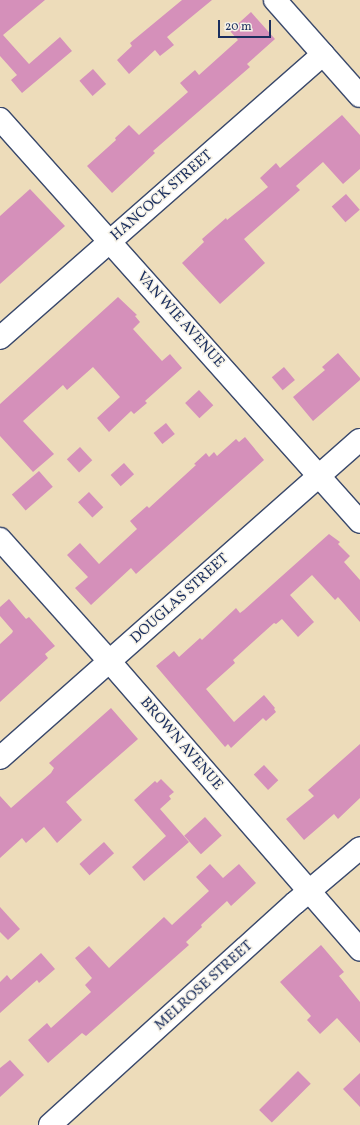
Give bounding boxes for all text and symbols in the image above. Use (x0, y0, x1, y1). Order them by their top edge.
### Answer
scale bar (220, 12, 273, 38)
text: 20 m (225, 19, 252, 35)
street label: HANCOCK STREET (107, 147, 217, 245)
street label: VAN WIE AVENUE (132, 268, 228, 372)
street label: DOUGLAS STREET (127, 550, 233, 648)
street label: BROWN AVENUE (136, 694, 226, 794)
street label: MELROSE STREET (151, 937, 257, 1035)

